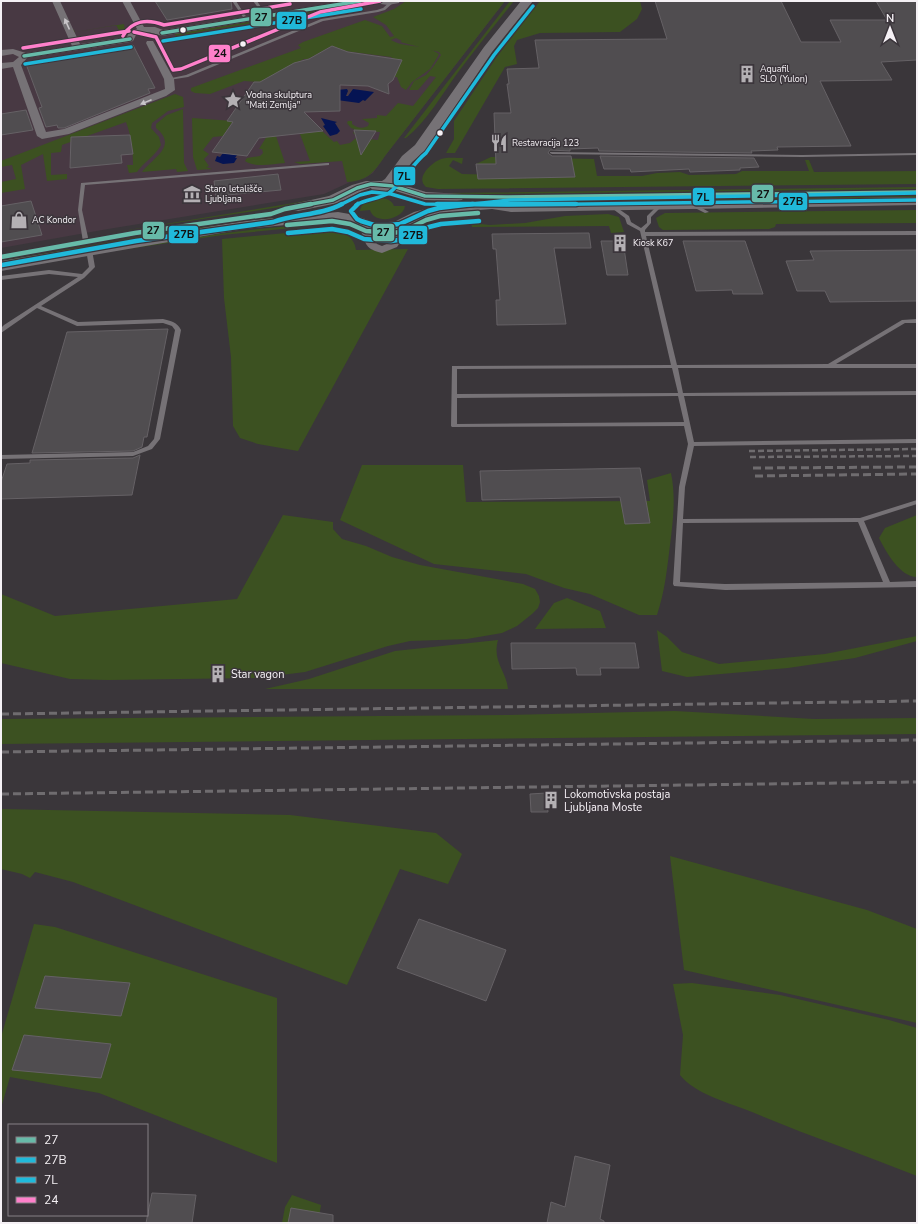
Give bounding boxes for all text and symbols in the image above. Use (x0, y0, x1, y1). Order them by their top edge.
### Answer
line badge: 27 (250, 7, 272, 27)
north arrow (870, 8, 910, 48)
text: 27 (254, 10, 268, 25)
line badge: 27B (276, 11, 307, 30)
text: N (886, 11, 894, 26)
text: 27B (282, 13, 302, 28)
one-way arrow (64, 19, 70, 30)
unlabelled marker (178, 25, 188, 35)
unlabelled marker (238, 39, 248, 49)
line badge: 24 (208, 44, 231, 63)
text: 24 (213, 46, 227, 61)
place label: Aquafil SLO (Yulon) (760, 63, 808, 85)
building icon: Aquafil SLO (Yulon) (737, 64, 757, 84)
place label: Vodna skulptura "Mati Zemlja" (245, 89, 312, 111)
place icon: Vodna skulptura "Mati Zemlja" (223, 90, 243, 110)
one-way arrow (139, 99, 151, 105)
unlabelled marker (435, 128, 445, 138)
restaurant icon: Restavracija 123 (489, 133, 509, 153)
place label: Restavracija 123 (512, 137, 579, 149)
line badge: 7L (393, 166, 416, 186)
text: 7L (398, 169, 410, 184)
place label: Staro letališče Ljubljana (205, 183, 262, 205)
museum icon: Staro letališče Ljubljana (182, 184, 202, 204)
line badge: 27 (751, 184, 774, 203)
line badge: 7L (692, 187, 715, 206)
text: 27 (756, 187, 770, 202)
text: 7L (697, 190, 709, 205)
line badge: 27B (778, 192, 808, 211)
text: 27B (783, 194, 803, 209)
shop icon: AC Kondor (9, 210, 29, 230)
place label: AC Kondor (32, 214, 77, 226)
line badge: 27 (142, 221, 165, 240)
text: 27 (146, 223, 160, 238)
line badge: 27 (372, 223, 395, 242)
line badge: 27B (168, 225, 199, 244)
text: 27 (376, 225, 390, 240)
line badge: 27B (398, 225, 428, 245)
text: 27B (174, 227, 194, 242)
text: 27B (403, 228, 423, 243)
building icon: Kiosk K67 (610, 233, 630, 253)
place label: Kiosk K67 (633, 237, 673, 249)
building icon: Star vagon (208, 664, 228, 684)
place label: Star vagon (231, 667, 284, 682)
place label: Lokomotivska postaja Ljubljana Moste (564, 787, 670, 815)
building icon: Lokomotivska postaja Ljubljana Moste (541, 790, 561, 810)
legend (8, 1124, 148, 1216)
text: 27 (44, 1132, 58, 1148)
text: 27B (44, 1152, 67, 1168)
text: 7L (44, 1172, 58, 1188)
text: 24 (44, 1192, 58, 1208)

